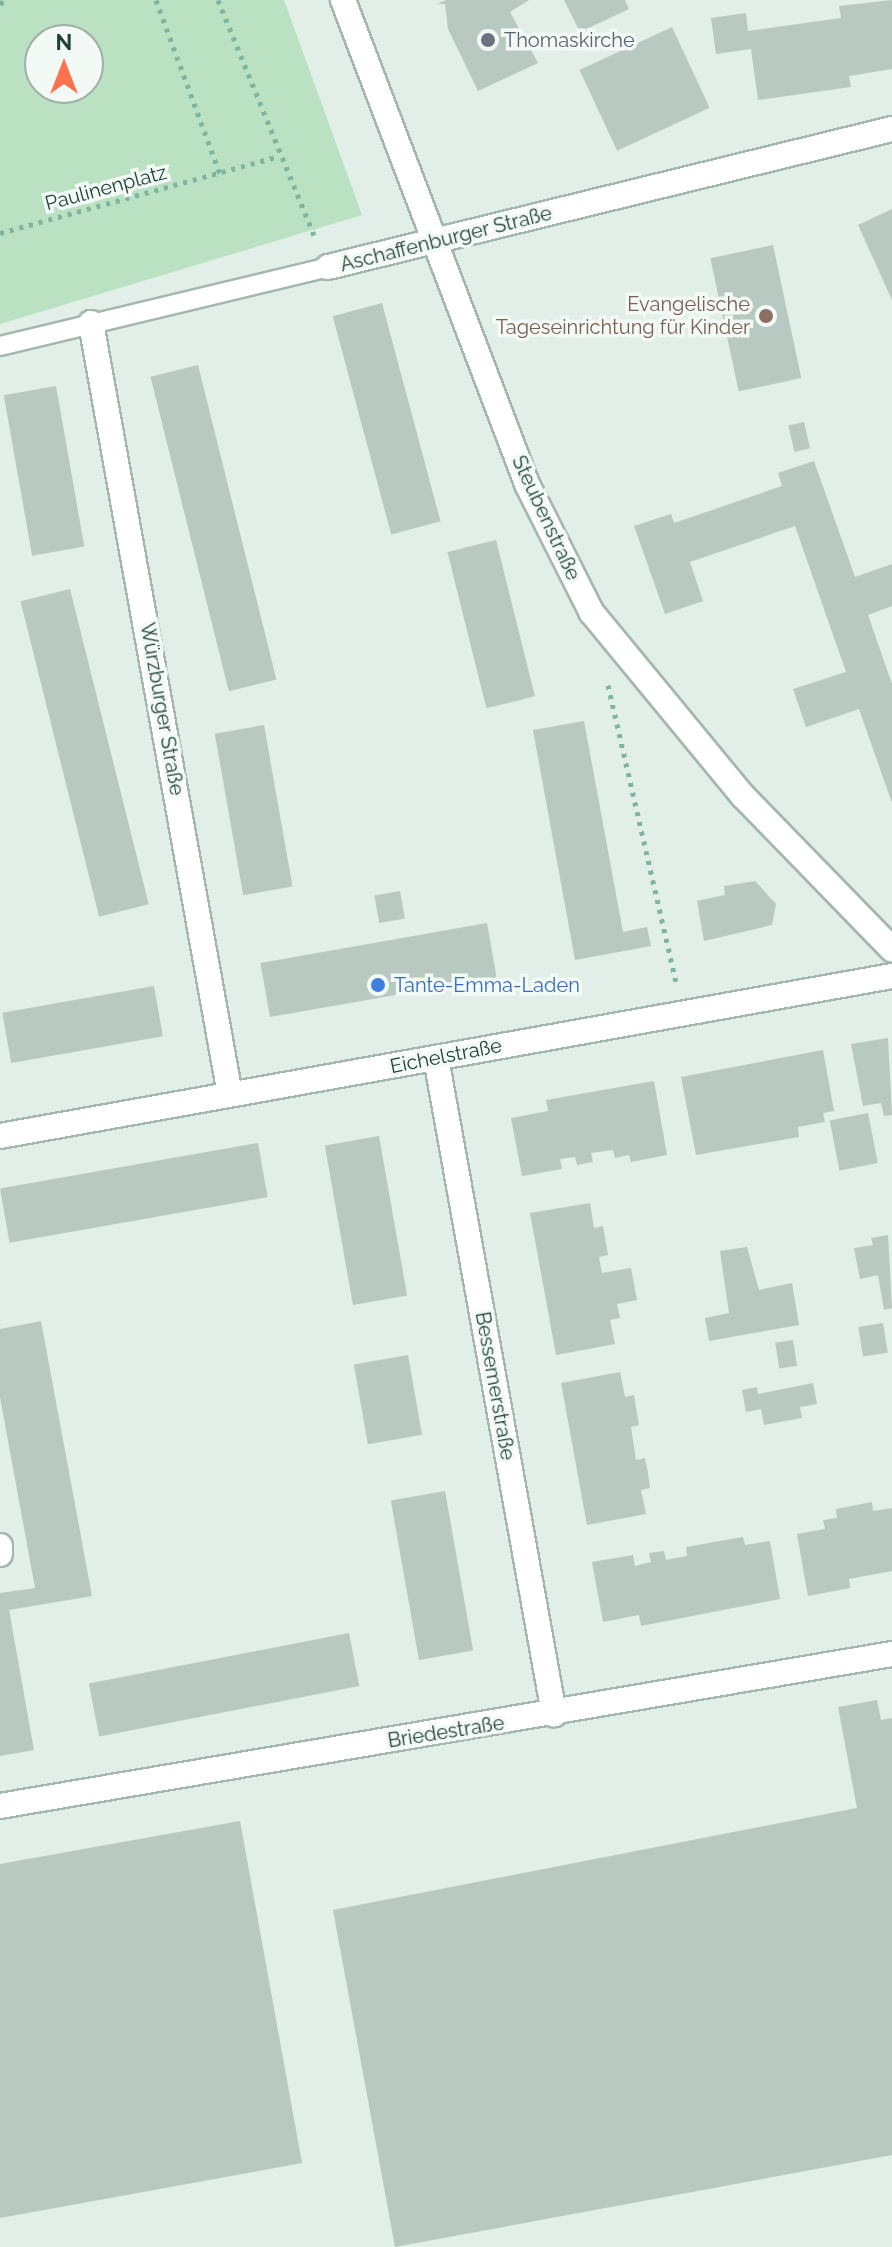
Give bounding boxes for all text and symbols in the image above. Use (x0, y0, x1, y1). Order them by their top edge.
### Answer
north arrow (24, 24, 104, 104)
place label: Thomaskirche (504, 28, 635, 52)
text: N (56, 29, 72, 55)
marker: Thomaskirche (479, 31, 497, 49)
street label: Paulinenplatz (42, 160, 170, 216)
street label: Aschaffenburger Straße (337, 201, 555, 277)
place label: Evangelische Tageseinrichtung für Kinder (495, 292, 750, 339)
marker: Evangelische Tageseinrichtung für Kinder (757, 307, 775, 325)
street label: Steubenstraße (507, 452, 585, 584)
street label: Würzburger Straße (135, 621, 189, 797)
place label: Tante-Emma-Laden (394, 973, 580, 997)
marker: Tante-Emma-Laden (369, 976, 387, 994)
street label: Eichelstraße (388, 1033, 504, 1079)
street label: Bessemerstraße (470, 1310, 520, 1462)
street label: Briedestraße (386, 1711, 506, 1753)

